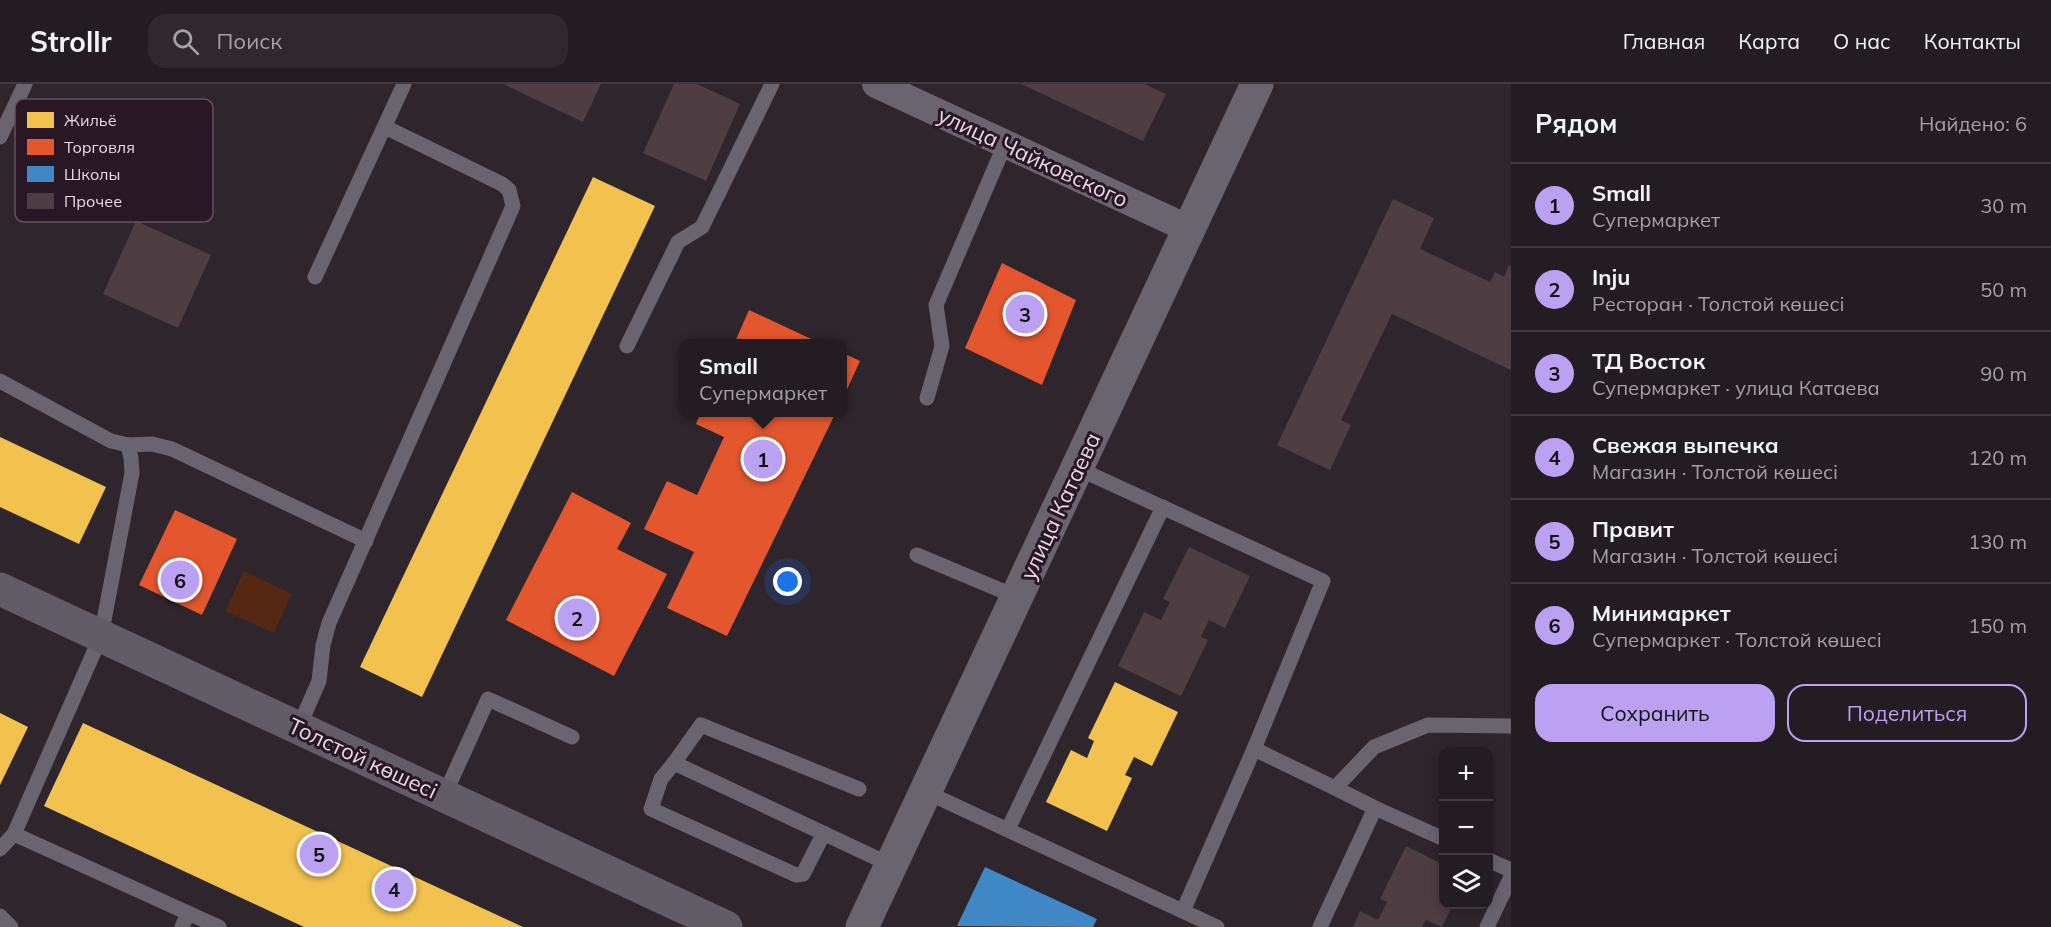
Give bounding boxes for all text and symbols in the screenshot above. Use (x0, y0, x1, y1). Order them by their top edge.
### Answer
search box (148, 14, 568, 68)
text: Strollr (30, 24, 112, 59)
icon: search (169, 25, 202, 58)
text: Поиск (217, 27, 282, 55)
text: Главная (1623, 28, 1705, 54)
text: Карта (1738, 28, 1800, 54)
text: О нас (1833, 28, 1891, 54)
text: Контакты (1924, 28, 2021, 54)
legend (15, 99, 213, 222)
street label: улица Чайковского (933, 101, 1133, 213)
text: Рядом (1535, 107, 1618, 140)
text: Жильё (64, 110, 117, 130)
text: Найдено: 6 (1919, 111, 2027, 136)
text: Торговля (64, 137, 135, 157)
text: Школы (64, 164, 120, 184)
text: Small (1592, 179, 1651, 207)
text: Прочее (64, 191, 122, 211)
text: 1 (1549, 193, 1561, 218)
text: 30 m (1980, 193, 2027, 218)
text: Супермаркет (1592, 207, 1720, 232)
text: Inju (1592, 263, 1630, 291)
text: 2 (1549, 277, 1561, 302)
text: 50 m (1980, 277, 2027, 302)
text: Ресторан · Толстой көшесі (1592, 291, 1844, 316)
pin: 3 (1006, 292, 1044, 336)
popup (679, 339, 847, 417)
text: ТД Восток (1592, 347, 1705, 375)
text: Small (699, 352, 758, 380)
text: 3 (1549, 361, 1561, 386)
text: 90 m (1980, 361, 2027, 386)
text: Супермаркет · улица Катаева (1592, 375, 1880, 400)
text: Супермаркет (699, 380, 827, 405)
street label: улица Катаева (1014, 428, 1106, 584)
text: Свежая выпечка (1592, 431, 1779, 459)
pin: 1 (744, 436, 783, 482)
text: 4 (1549, 445, 1561, 470)
text: 120 m (1968, 445, 2027, 470)
text: Магазин · Толстой көшесі (1592, 459, 1838, 484)
text: Правит (1592, 515, 1674, 543)
text: 5 (1549, 529, 1561, 554)
text: 130 m (1968, 529, 2027, 554)
text: Магазин · Толстой көшесі (1592, 543, 1838, 568)
pin: 6 (160, 558, 200, 602)
your location (773, 567, 802, 596)
pin: 2 (558, 596, 596, 640)
text: Минимаркет (1592, 599, 1731, 627)
text: 6 (1549, 613, 1561, 638)
text: 150 m (1968, 613, 2027, 638)
text: Супермаркет · Толстой көшесі (1592, 627, 1882, 652)
button: Сохранить (1535, 684, 1775, 742)
button: Поделиться (1787, 684, 2027, 742)
street label: Толстой көшесі (284, 711, 442, 805)
map controls (1439, 747, 1493, 909)
button: + (1439, 747, 1493, 801)
button: − (1439, 801, 1493, 855)
pin: 5 (300, 832, 338, 876)
button: layers (1439, 855, 1493, 909)
pin: 4 (374, 866, 414, 912)

